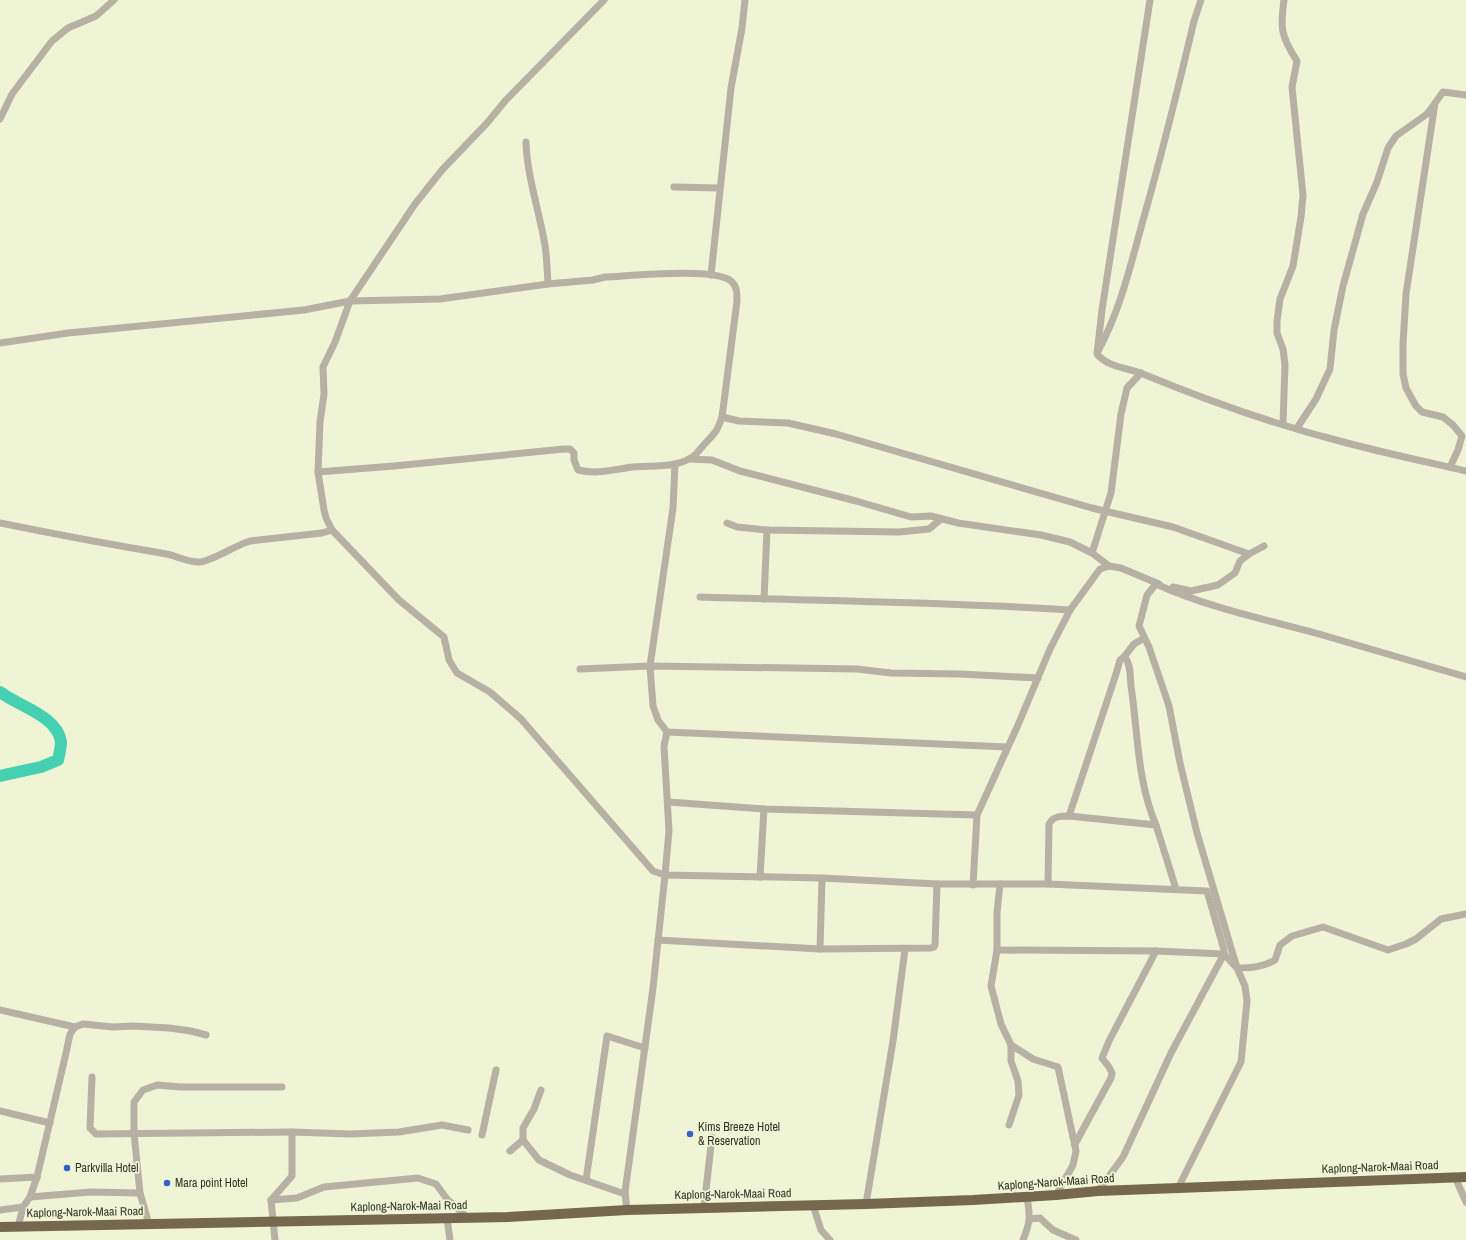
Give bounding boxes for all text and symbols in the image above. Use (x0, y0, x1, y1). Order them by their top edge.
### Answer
place label: Kims Breeze Hotel & Reservation (698, 1119, 780, 1149)
marker: Kims Breeze Hotel & Reservation (685, 1129, 695, 1139)
street label: Kaplong-Narok-Maai Road (1321, 1157, 1439, 1177)
place label: Parkvilla Hotel (75, 1160, 138, 1176)
marker: Parkvilla Hotel (62, 1163, 72, 1173)
street label: Kaplong-Narok-Maai Road (997, 1170, 1115, 1194)
place label: Mara point Hotel (175, 1175, 248, 1191)
marker: Mara point Hotel (162, 1178, 172, 1188)
street label: Kaplong-Narok-Maai Road (674, 1185, 792, 1203)
street label: Kaplong-Narok-Maai Road (350, 1197, 468, 1215)
street label: Kaplong-Narok-Maai Road (26, 1203, 144, 1221)

